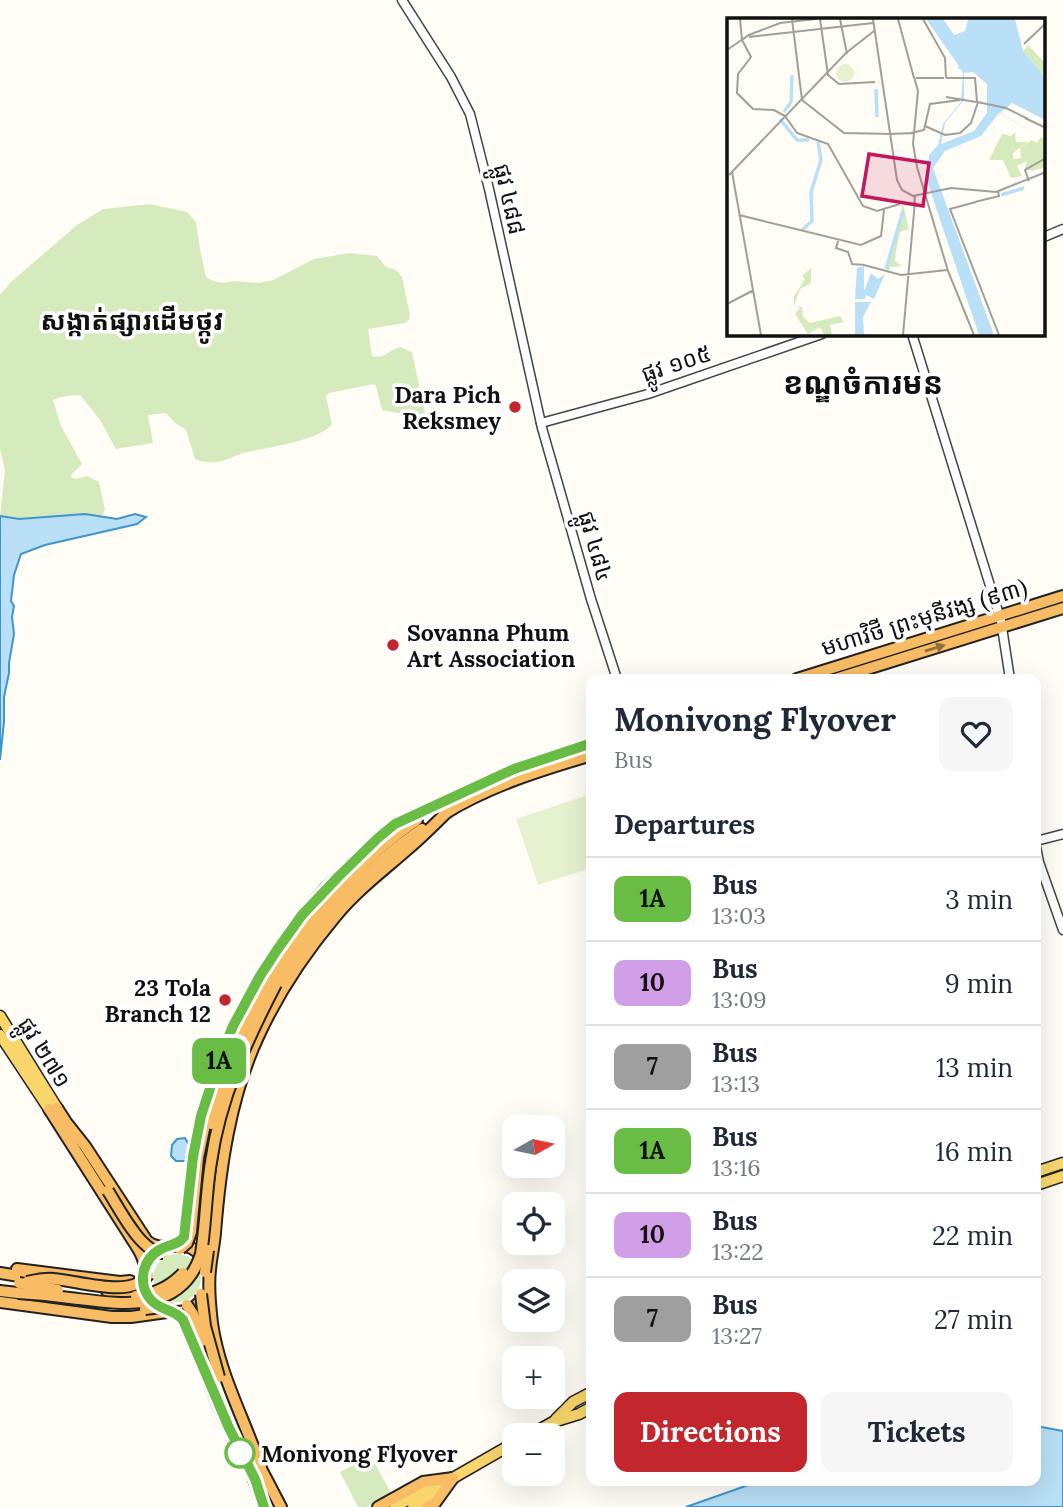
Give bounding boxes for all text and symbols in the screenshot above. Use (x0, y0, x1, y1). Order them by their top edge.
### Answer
inset map (727, 18, 1046, 336)
street label: ផ្លូវ ៤៨៨ (480, 161, 532, 239)
district label: សង្កាត់ផ្សារដើមថ្កូវ (41, 304, 224, 344)
street label: ផ្លូវ ១០៥ (637, 338, 717, 395)
district label: ខណ្ឌចំការមន (783, 364, 943, 403)
place label: Dara Pich Reksmey (394, 380, 501, 435)
marker: Dara Pich Reksmey (507, 399, 523, 415)
street label: ផ្លូវ ៤៨៤ (565, 507, 620, 587)
street label: មហាវិថី ព្រះមុនីវង្ស (៩៣) (818, 572, 1031, 663)
place label: Sovanna Phum Art Association (407, 618, 576, 673)
marker: Sovanna Phum Art Association (385, 637, 401, 653)
one-way arrow (925, 642, 946, 652)
button: heart (939, 697, 1013, 771)
text: Monivong Flyover (614, 698, 896, 740)
text: Bus (614, 745, 653, 774)
text: Departures (614, 808, 755, 841)
text: Bus (712, 868, 758, 901)
text: 1A (640, 883, 665, 914)
text: 3 min (945, 883, 1013, 916)
text: 13:03 (712, 901, 766, 930)
text: Bus (712, 952, 758, 985)
text: 10 (640, 967, 665, 998)
text: 9 min (945, 967, 1013, 1000)
place label: 23 Tola Branch 12 (105, 973, 211, 1028)
text: 13:09 (712, 985, 767, 1014)
marker: 23 Tola Branch 12 (217, 992, 233, 1008)
street label: ផ្លូវ ២៧១ (5, 1011, 78, 1097)
text: Bus (712, 1036, 758, 1069)
line badge: 1A (188, 1038, 250, 1084)
text: 1A (206, 1045, 232, 1076)
text: 7 (647, 1051, 658, 1082)
text: 13 min (936, 1051, 1013, 1084)
text: 13:13 (712, 1069, 760, 1098)
north arrow (502, 1115, 565, 1178)
map controls (502, 1115, 565, 1486)
text: Bus (712, 1120, 758, 1153)
text: 1A (640, 1135, 665, 1166)
text: 16 min (935, 1135, 1013, 1168)
text: 13:16 (712, 1153, 761, 1182)
button: locate (502, 1192, 565, 1255)
text: Bus (712, 1204, 758, 1237)
text: 10 (640, 1219, 665, 1250)
text: 22 min (932, 1219, 1013, 1252)
text: 13:22 (712, 1237, 764, 1266)
button: layers (502, 1269, 565, 1332)
text: Bus (712, 1288, 758, 1321)
text: 7 (647, 1303, 658, 1334)
text: 27 min (934, 1303, 1013, 1336)
text: 13:27 (712, 1321, 762, 1350)
button: + (502, 1346, 565, 1409)
button: Directions (614, 1392, 807, 1472)
button: Tickets (821, 1392, 1013, 1472)
button: − (502, 1423, 565, 1486)
marker: Monivong Flyover (225, 1438, 255, 1468)
place label: Monivong Flyover (261, 1439, 458, 1468)

